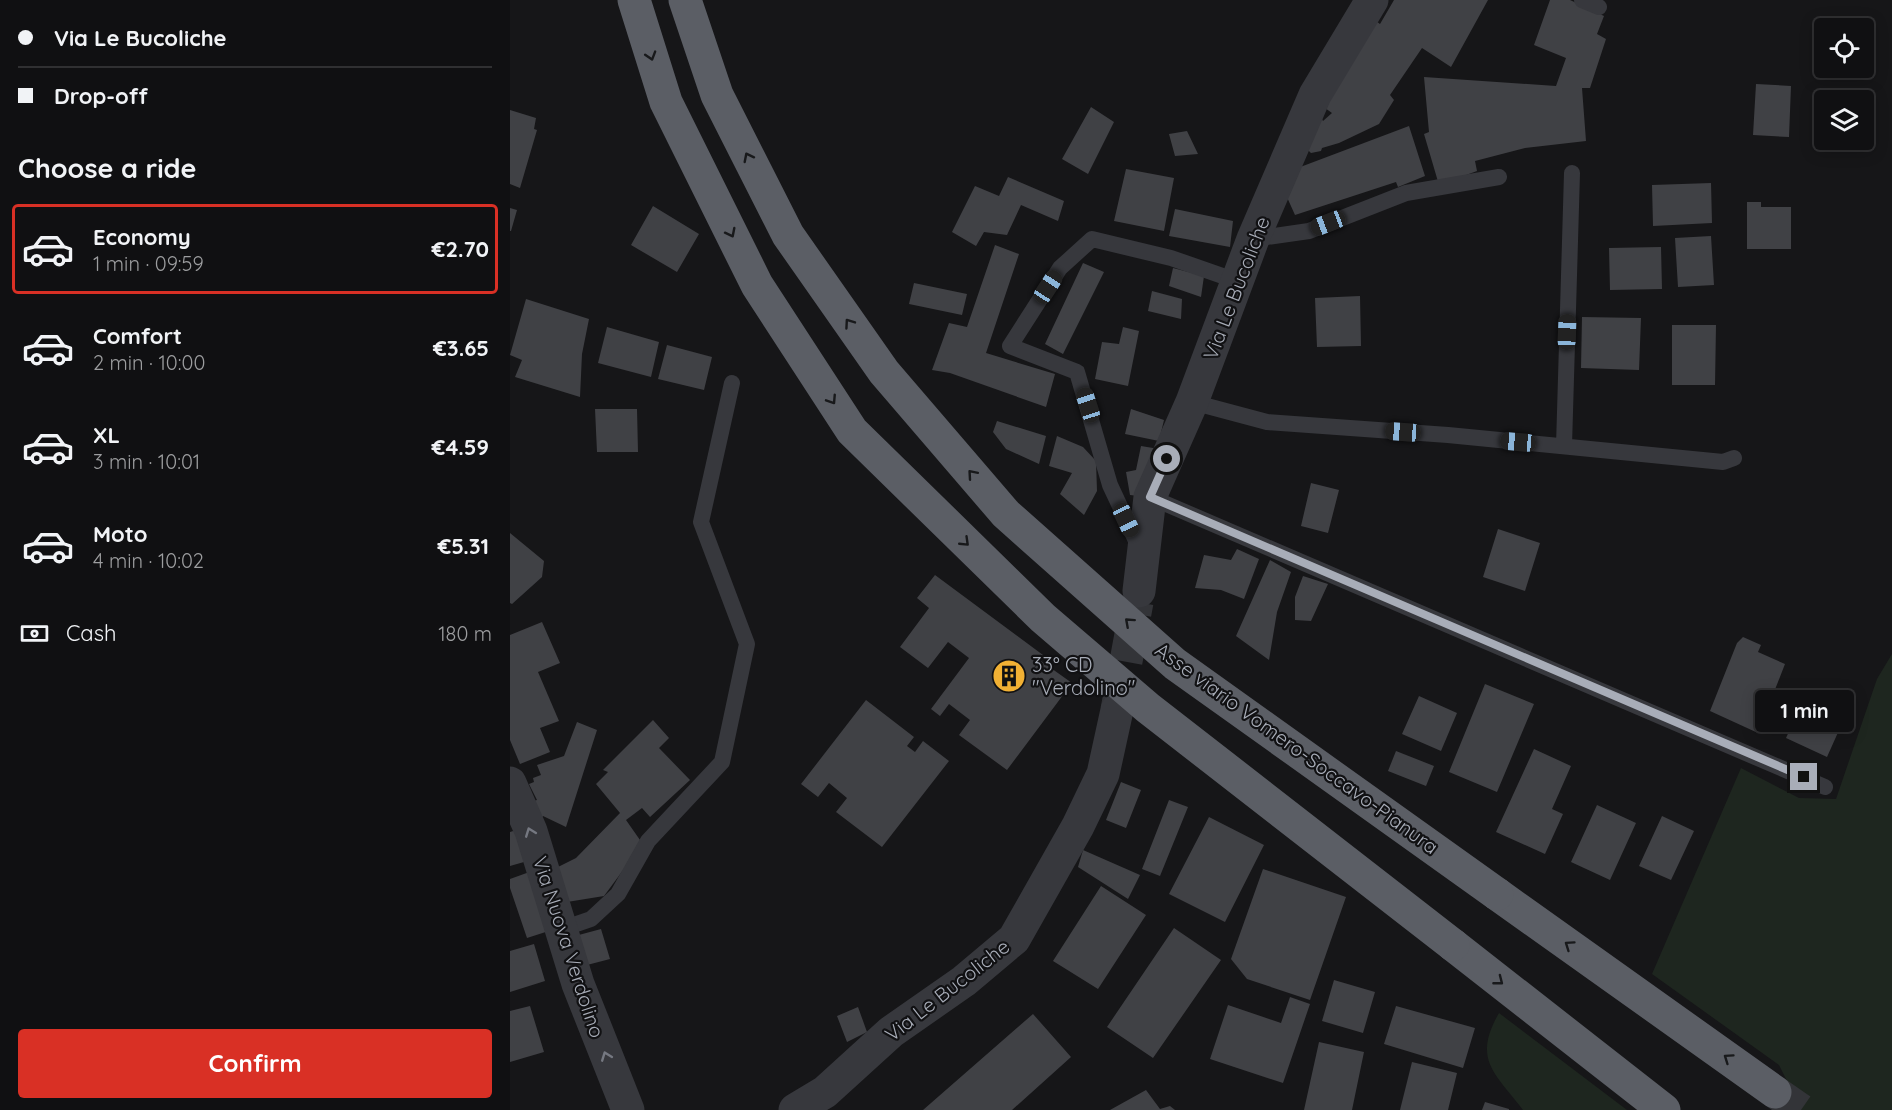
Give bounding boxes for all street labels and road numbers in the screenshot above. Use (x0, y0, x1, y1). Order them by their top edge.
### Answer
street label: Via Le Bucoliche (1197, 213, 1275, 363)
street label: Asse viario Vomero-Soccavo-Pianura (1151, 637, 1443, 859)
street label: Via Nuova Verdolino (528, 853, 610, 1041)
street label: Via Le Bucoliche (880, 934, 1014, 1046)

